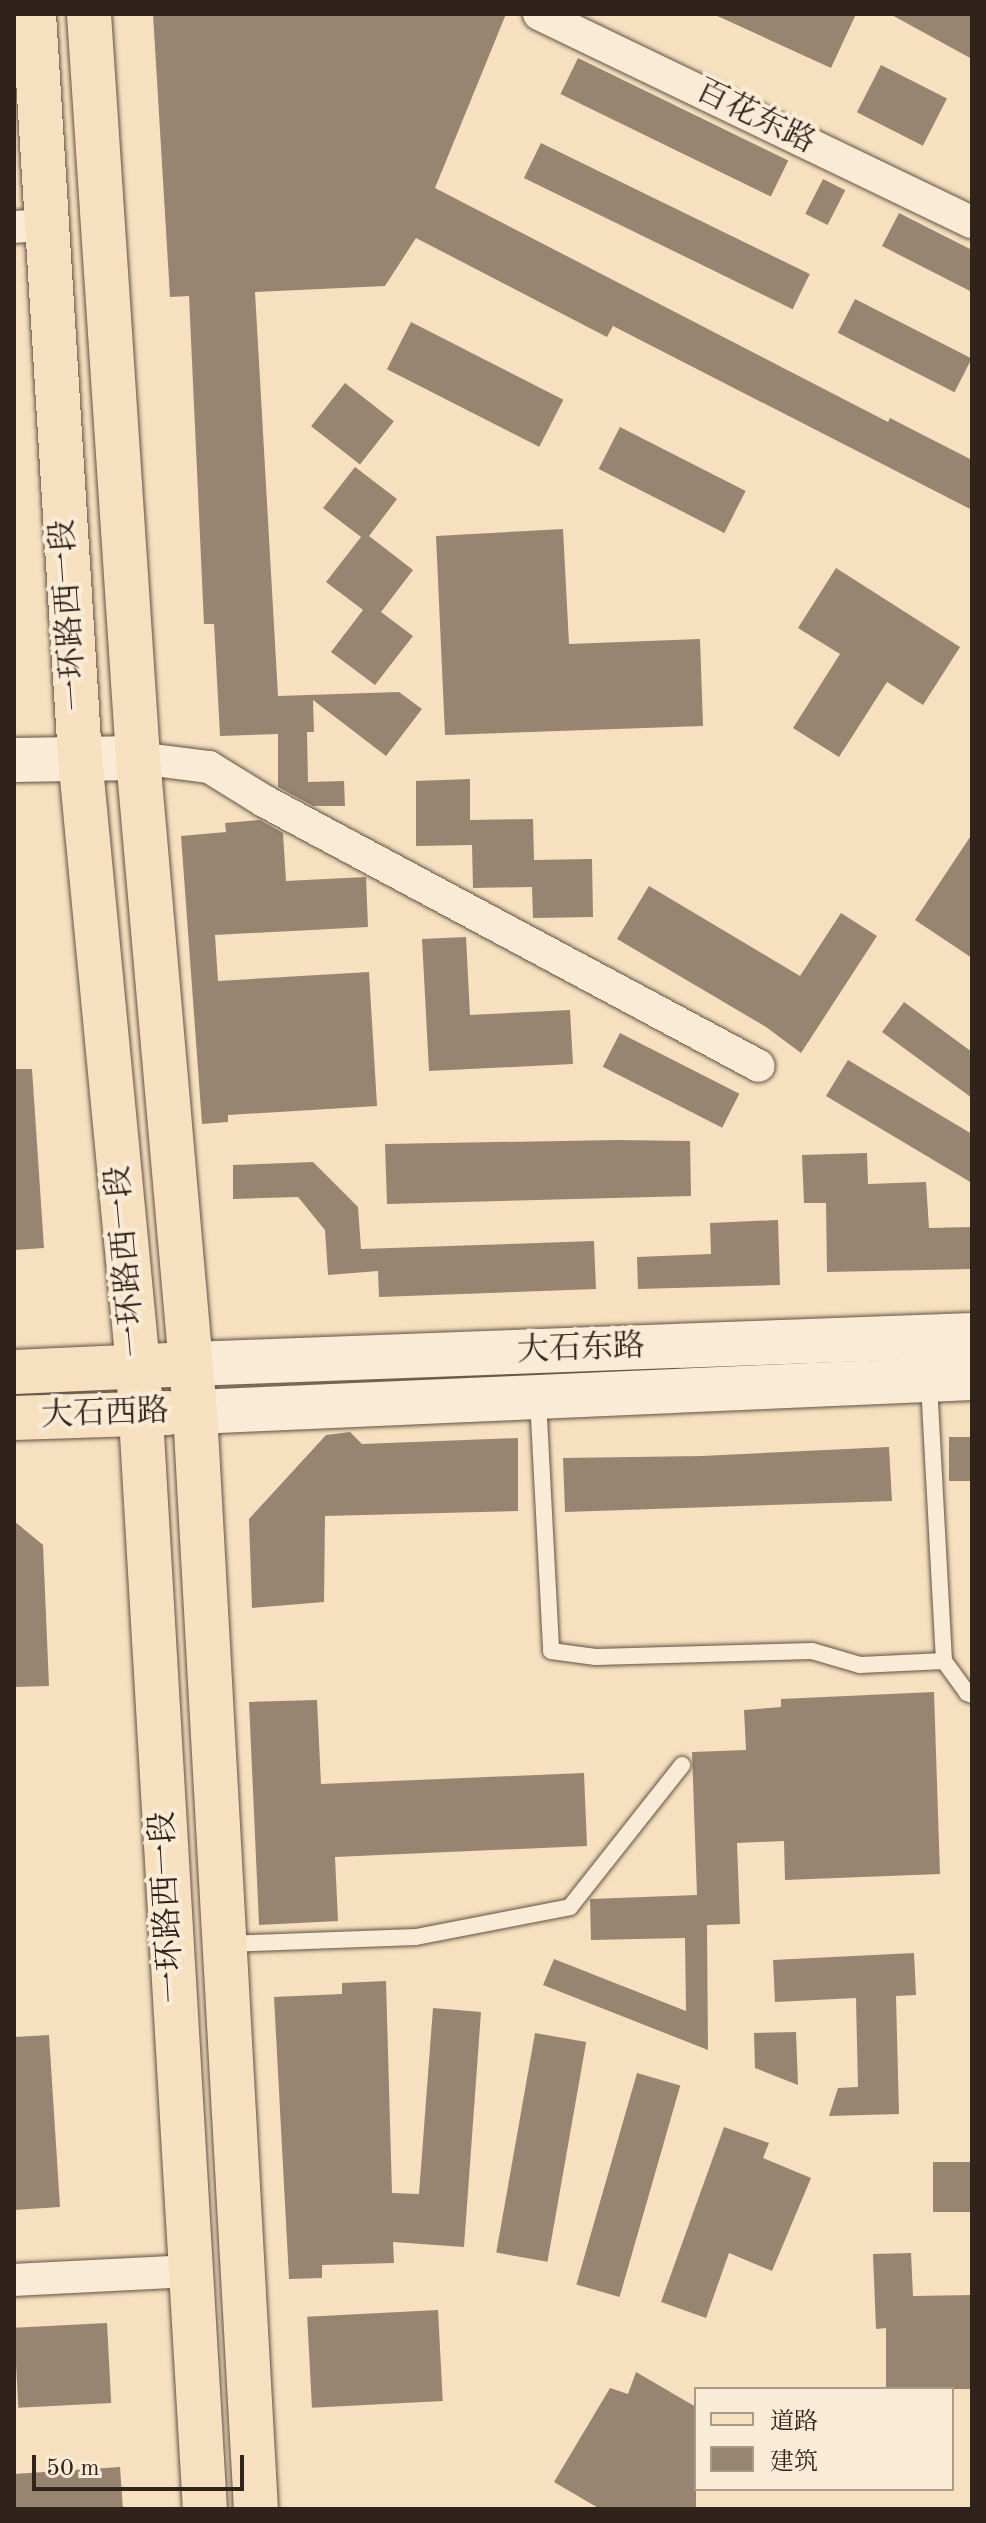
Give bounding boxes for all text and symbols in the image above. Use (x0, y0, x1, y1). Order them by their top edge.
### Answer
street label: 百花东路 (689, 73, 821, 163)
street label: 一环路西一段 (45, 518, 97, 712)
street label: 一环路西一段 (101, 1164, 155, 1358)
street label: 大石东路 (516, 1329, 646, 1371)
street label: 大石西路 (40, 1394, 170, 1436)
street label: 一环路西一段 (145, 1810, 193, 2004)
legend (694, 2387, 954, 2491)
text: 道路 (770, 2411, 818, 2435)
scale bar (36, 2439, 248, 2489)
text: 建筑 (770, 2451, 818, 2475)
text: 50 m (46, 2457, 100, 2481)

